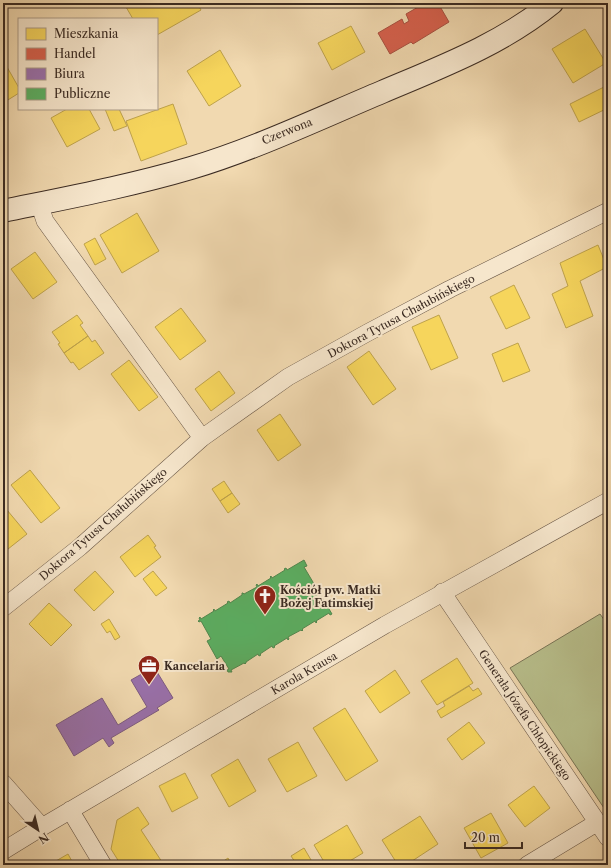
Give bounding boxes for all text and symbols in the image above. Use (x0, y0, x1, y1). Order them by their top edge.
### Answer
legend (18, 18, 158, 110)
text: Mieszkania (54, 26, 119, 41)
text: Handel (54, 46, 96, 61)
text: Biura (54, 66, 85, 81)
text: Publiczne (54, 86, 111, 101)
street label: Czerwona (260, 114, 314, 147)
street label: Doktora Tytusa Chałubińskiego (325, 271, 477, 361)
street label: Doktora Tytusa Chałubińskiego (36, 465, 170, 583)
church icon: Kościół pw. Matki Bożej Fatimskiej (252, 583, 278, 616)
place label: Kościół pw. Matki Bożej Fatimskiej (280, 583, 381, 610)
street label: Generała Józefa Chłopickiego (476, 647, 574, 783)
street label: Karola Krausa (269, 648, 340, 698)
office icon: Kancelaria (136, 653, 162, 686)
place label: Kancelaria (164, 659, 226, 673)
north arrow (18, 810, 58, 850)
scale bar (465, 824, 522, 850)
text: N (35, 830, 52, 847)
text: 20 m (471, 830, 500, 845)

